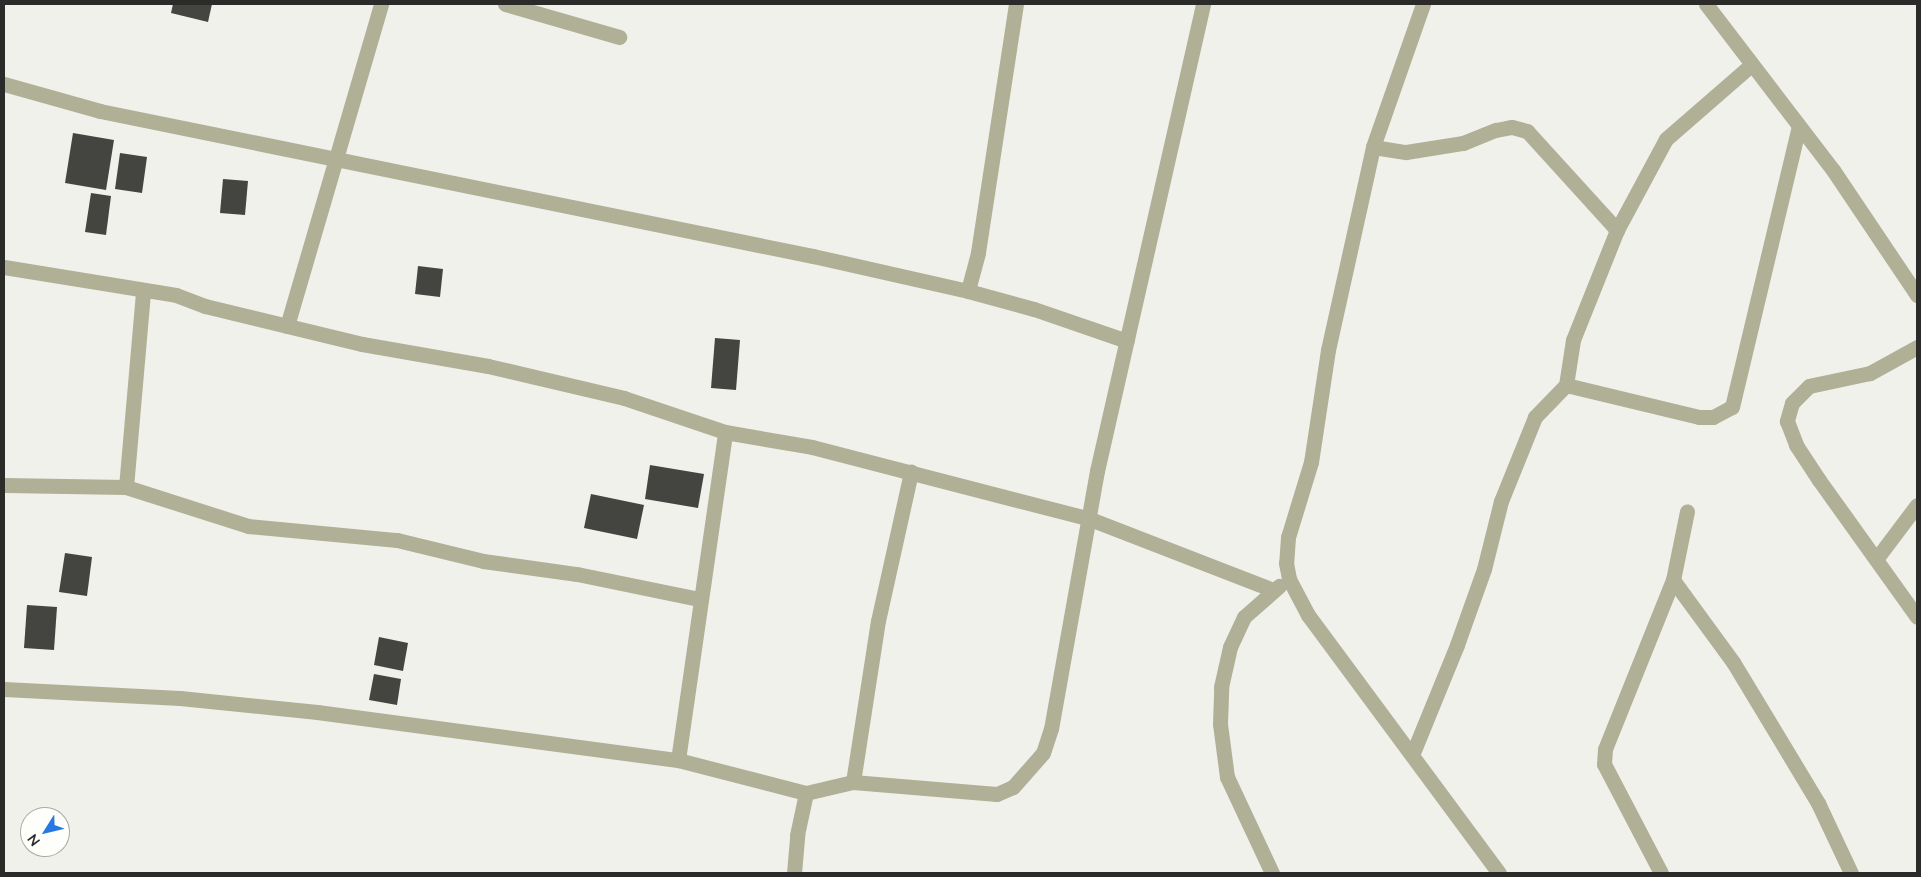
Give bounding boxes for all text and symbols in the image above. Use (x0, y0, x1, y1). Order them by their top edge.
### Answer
north arrow (20, 807, 70, 857)
text: N (23, 831, 44, 850)

